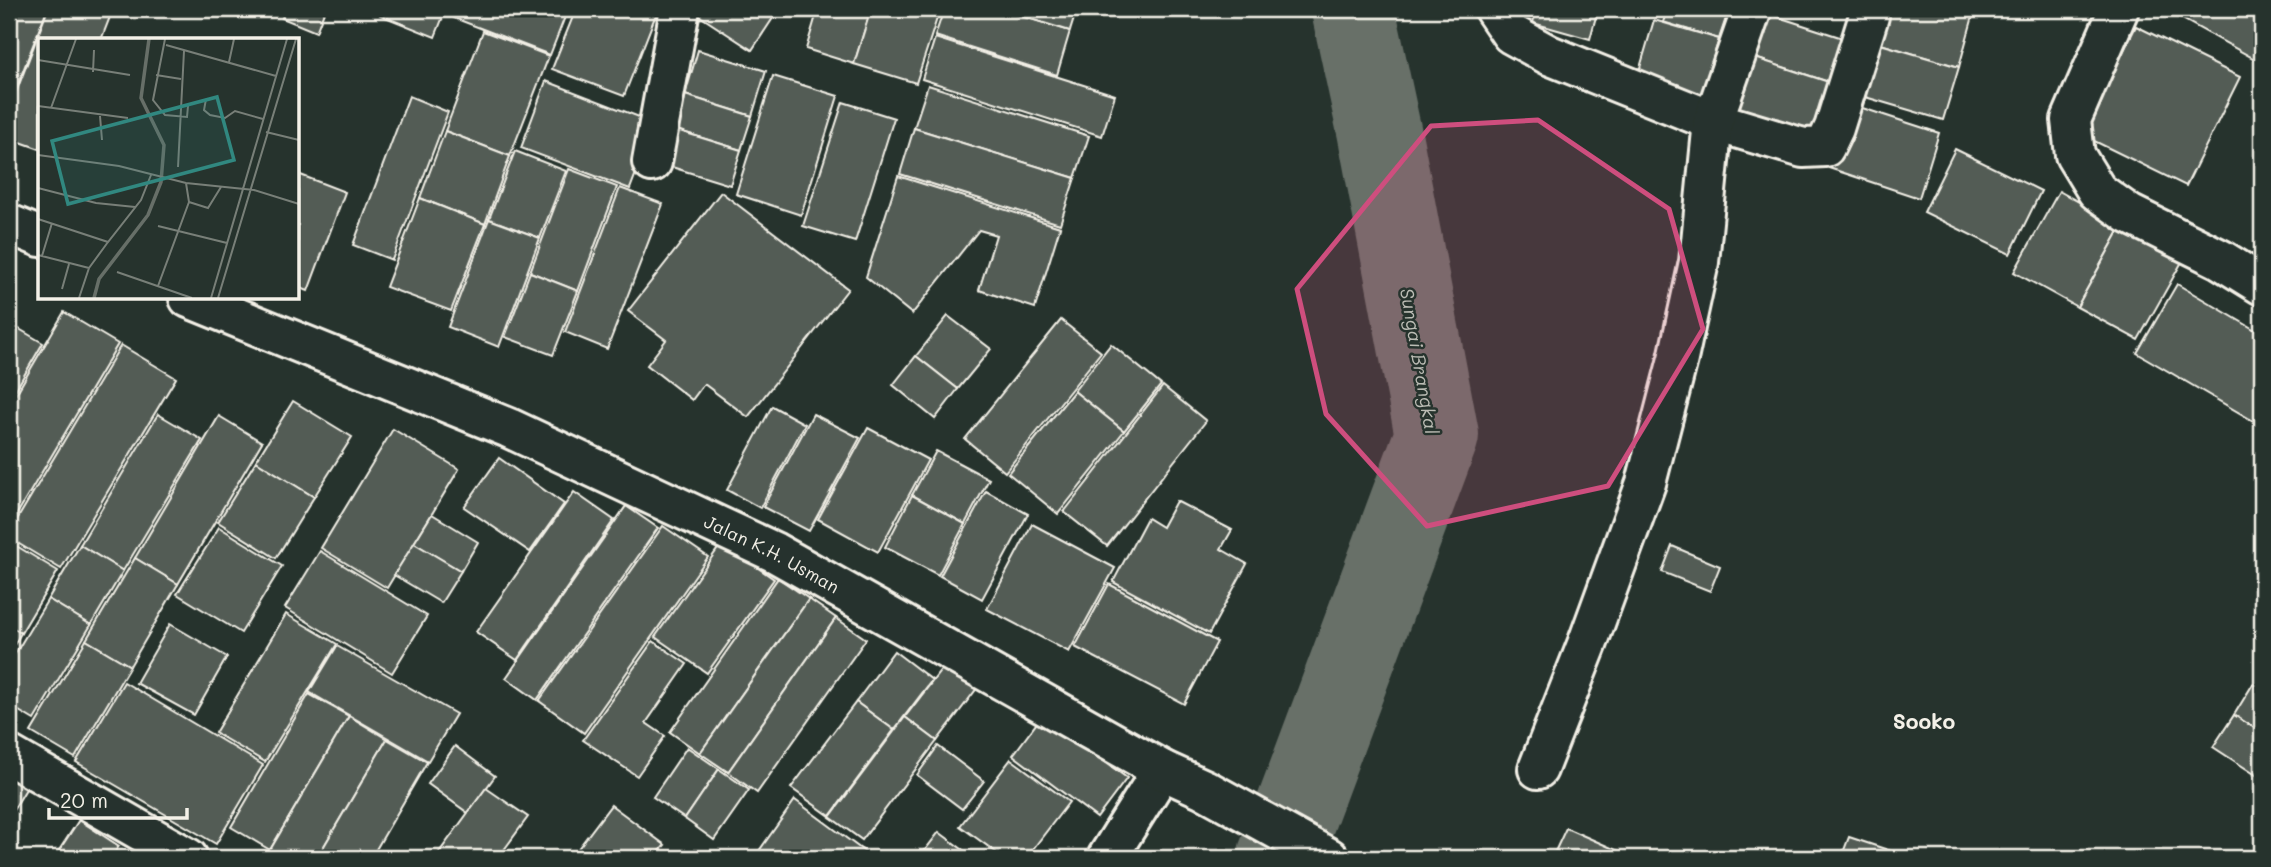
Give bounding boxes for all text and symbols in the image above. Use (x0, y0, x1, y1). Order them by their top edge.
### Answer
inset map (38, 38, 299, 299)
water label: Sungai Brangkal (1395, 286, 1445, 436)
street label: Jalan K.H. Usman (700, 509, 844, 599)
district label: Sooko (1893, 707, 1956, 734)
scale bar (49, 776, 187, 820)
text: 20 m (60, 786, 108, 813)

